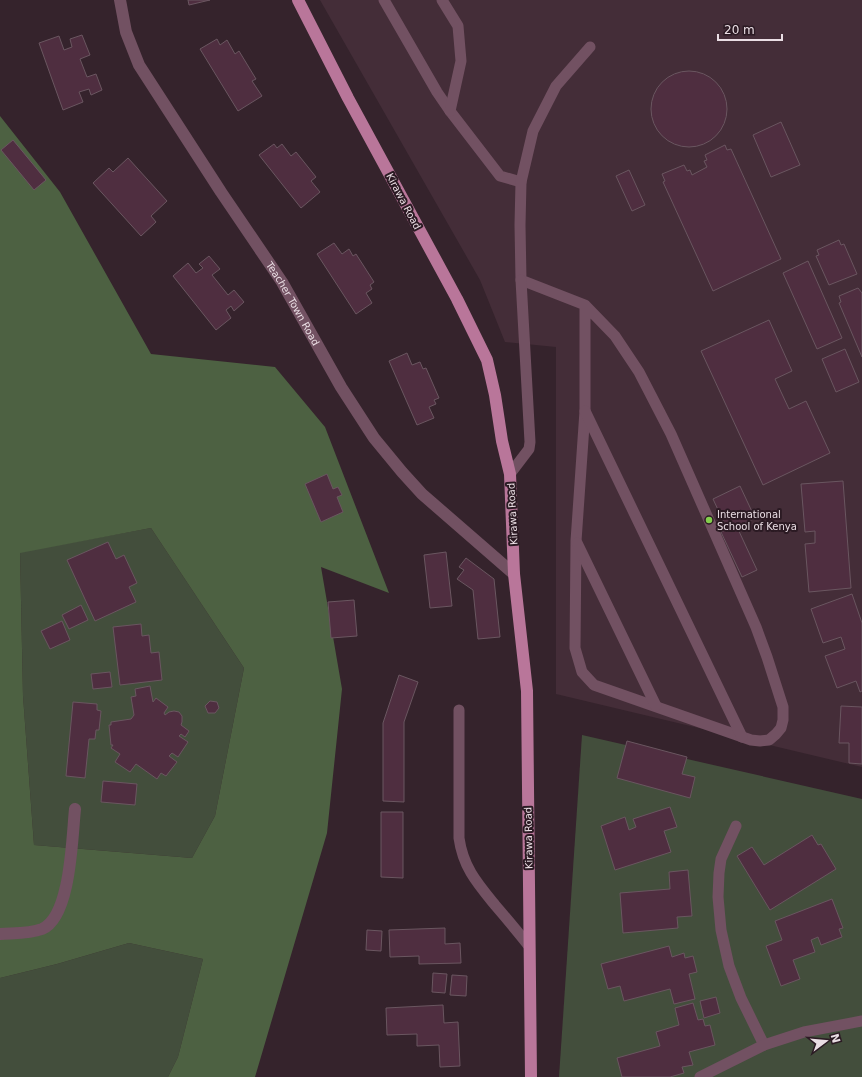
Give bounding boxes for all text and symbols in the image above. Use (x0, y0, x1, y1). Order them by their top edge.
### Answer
scale bar (718, 16, 782, 42)
text: 20 m (724, 23, 755, 37)
street label: Kirawa Road (384, 171, 423, 231)
street label: Teacher Town Road (263, 259, 322, 348)
street label: Kirawa Road (505, 483, 520, 545)
place label: International School of Kenya (717, 509, 797, 532)
marker: International School of Kenya (704, 515, 714, 525)
street label: Kirawa Road (522, 807, 535, 869)
north arrow (806, 1021, 846, 1061)
text: N (828, 1032, 843, 1045)

